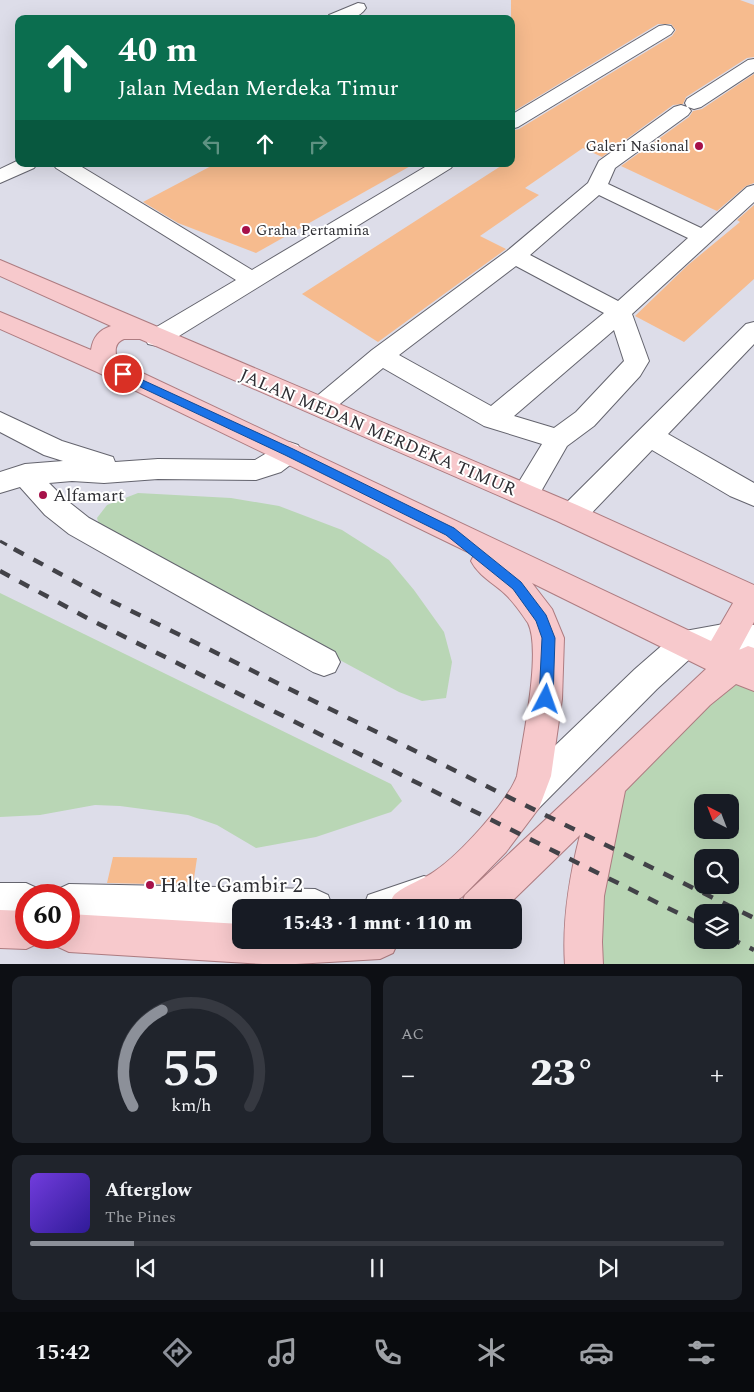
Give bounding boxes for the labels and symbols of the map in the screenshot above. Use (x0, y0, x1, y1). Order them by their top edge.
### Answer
place label: Galeri Nasional (585, 135, 689, 158)
marker: Galeri Nasional (693, 140, 705, 152)
place label: Graha Pertamina (256, 219, 370, 242)
marker: Graha Pertamina (240, 224, 252, 236)
pin (102, 353, 144, 395)
street label: JALAN MEDAN MERDEKA TIMUR (235, 362, 520, 503)
place label: Alfamart (53, 482, 124, 509)
marker: Alfamart (37, 489, 49, 501)
position arrow (519, 672, 571, 724)
north arrow (694, 794, 739, 839)
place label: Halte Gambir 2 (160, 870, 303, 902)
marker: Halte Gambir 2 (144, 879, 156, 891)
speed limit sign: 60 (15, 884, 80, 949)

